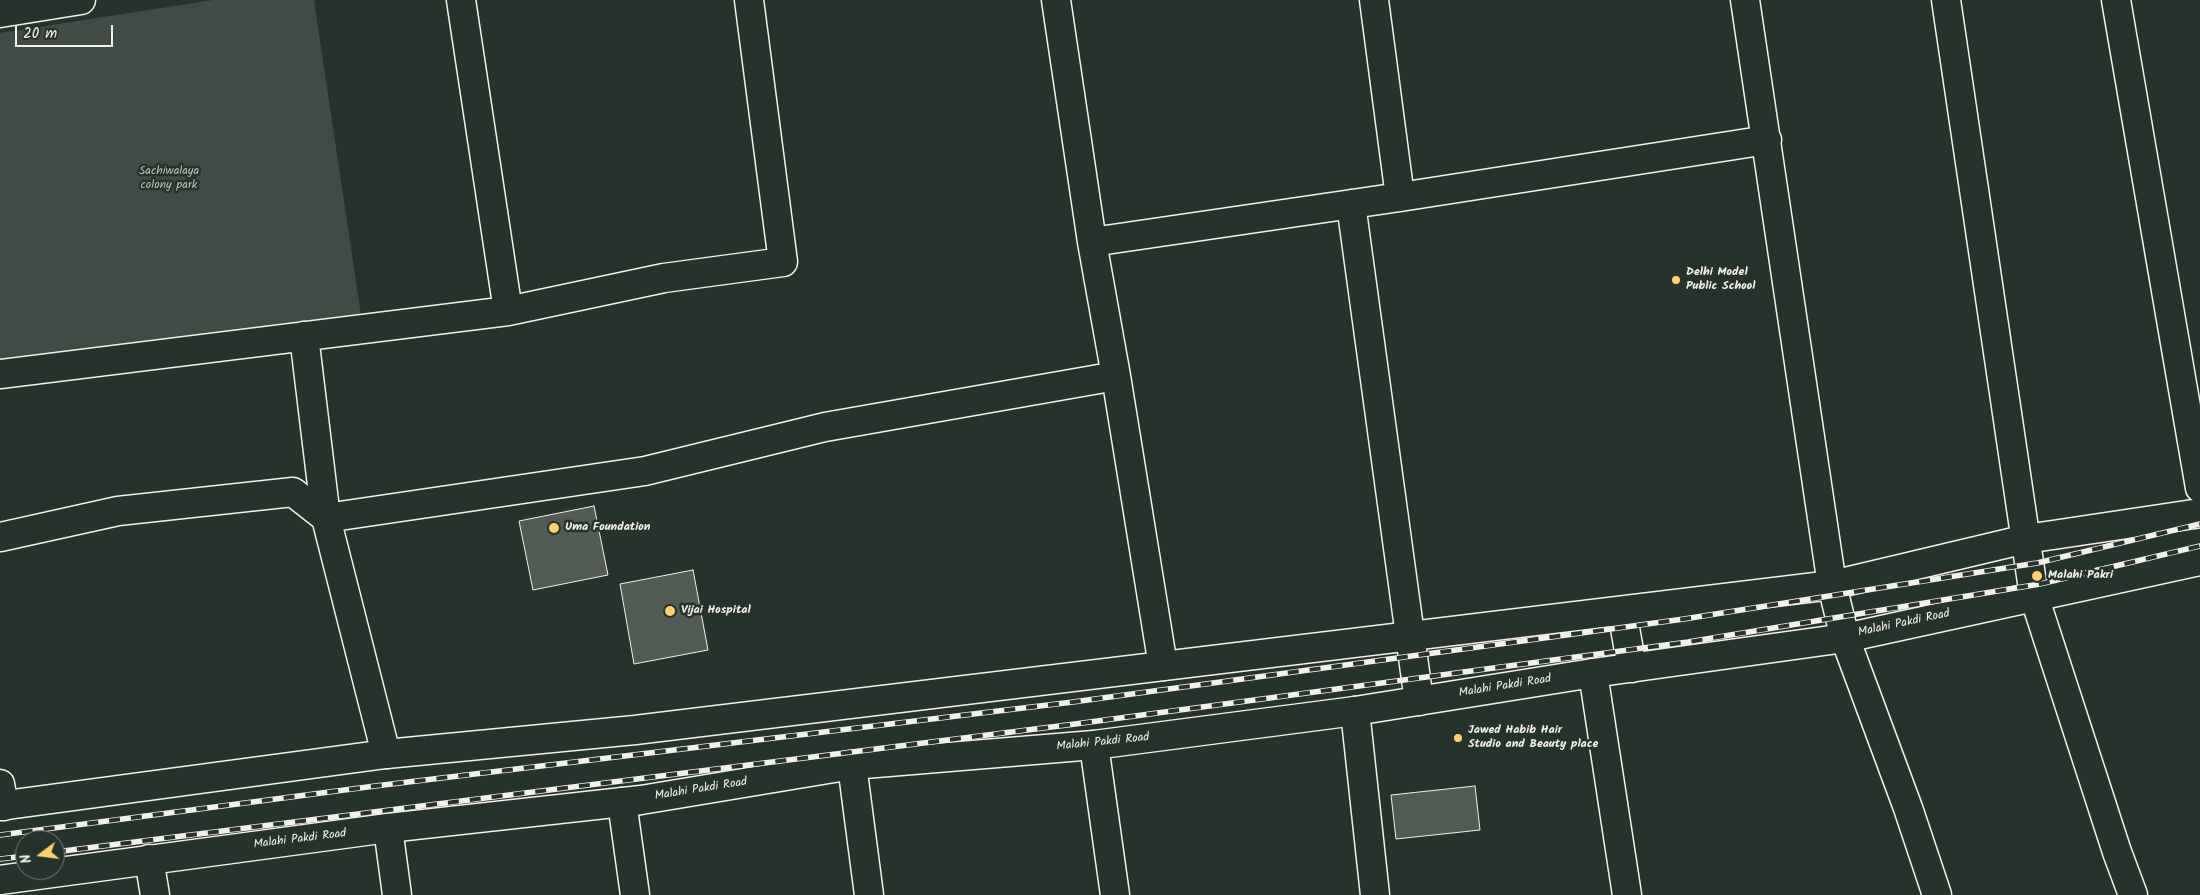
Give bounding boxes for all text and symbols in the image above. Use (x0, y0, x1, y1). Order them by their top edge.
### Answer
scale bar (18, 15, 115, 47)
text: 20 m (23, 22, 57, 46)
park label: Sachiwalaya colony park (139, 165, 199, 193)
place label: Delhi Model Public School (1686, 266, 1755, 294)
marker: Delhi Model Public School (1670, 274, 1682, 286)
marker: Uma Foundation (547, 521, 561, 535)
place label: Uma Foundation (565, 521, 650, 535)
marker: Malahi Pakri (2030, 569, 2044, 583)
place label: Malahi Pakri (2048, 569, 2113, 583)
marker: Vijai Hospital (663, 604, 677, 618)
place label: Vijai Hospital (681, 604, 751, 618)
street label: Malahi Pakdi Road (1857, 607, 1951, 641)
street label: Malahi Pakdi Road (1458, 673, 1552, 701)
place label: Jawed Habib Hair Studio and Beauty place (1468, 724, 1598, 752)
street label: Malahi Pakdi Road (1056, 731, 1150, 755)
marker: Jawed Habib Hair Studio and Beauty place (1452, 732, 1464, 744)
street label: Malahi Pakdi Road (654, 776, 748, 804)
street label: Malahi Pakdi Road (253, 827, 347, 853)
north arrow (15, 830, 65, 880)
text: N (15, 852, 38, 866)

